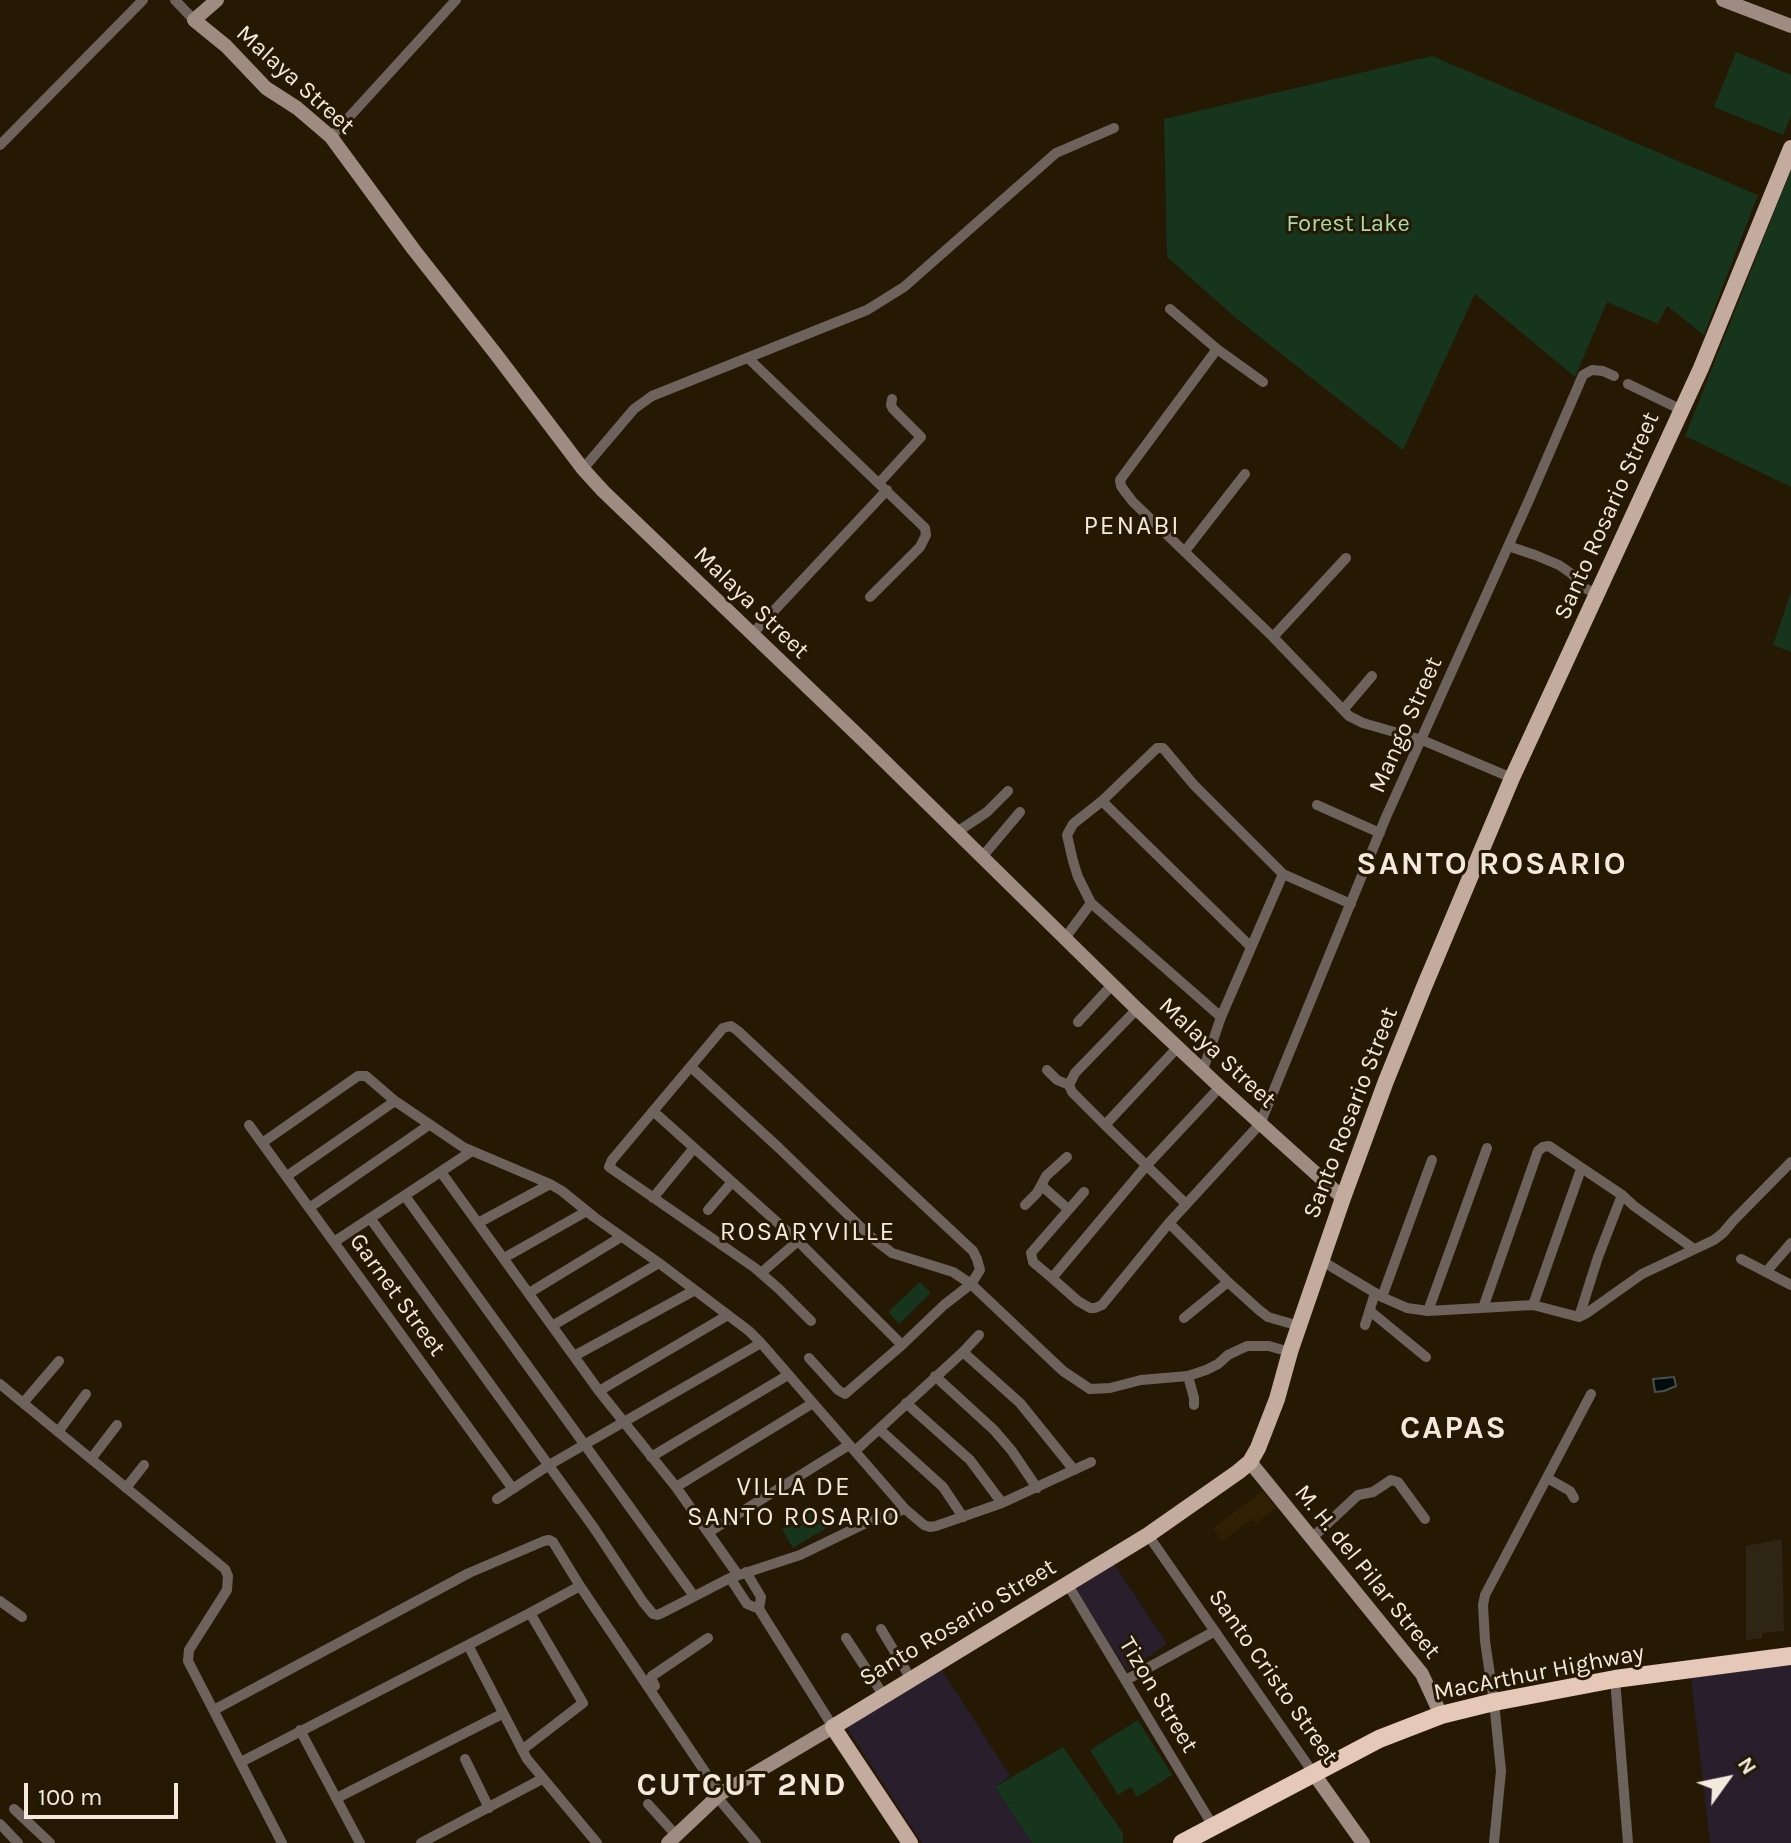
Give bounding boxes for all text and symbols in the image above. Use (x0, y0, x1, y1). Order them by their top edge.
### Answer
street label: Malaya Street (230, 19, 360, 141)
park label: Forest Lake (1286, 210, 1410, 238)
street label: Santo Rosario Street (1548, 408, 1666, 624)
district label: PENABI (1083, 511, 1181, 543)
street label: Malaya Street (687, 541, 815, 665)
street label: Mango Street (1363, 652, 1449, 798)
district label: SANTO ROSARIO (1356, 846, 1628, 884)
street label: Malaya Street (1153, 992, 1281, 1114)
street label: Santo Rosario Street (1297, 1003, 1405, 1223)
district label: ROSARYVILLE (720, 1217, 896, 1249)
street label: Garnet Street (343, 1228, 451, 1362)
district label: CAPAS (1400, 1410, 1508, 1448)
district label: VILLA DE SANTO ROSARIO (687, 1472, 901, 1534)
street label: M. H. del Pilar Street (1288, 1479, 1446, 1665)
street label: Santo Rosario Street (854, 1553, 1062, 1693)
street label: Santo Cristo Street (1202, 1584, 1344, 1770)
street label: Tizon Street (1112, 1632, 1204, 1758)
street label: MacArthur Highway (1431, 1638, 1647, 1708)
north arrow (1687, 1739, 1767, 1819)
text: N (1732, 1752, 1762, 1780)
scale bar (28, 1767, 182, 1817)
district label: CUTCUT 2ND (636, 1767, 848, 1805)
text: 100 m (38, 1783, 103, 1811)

